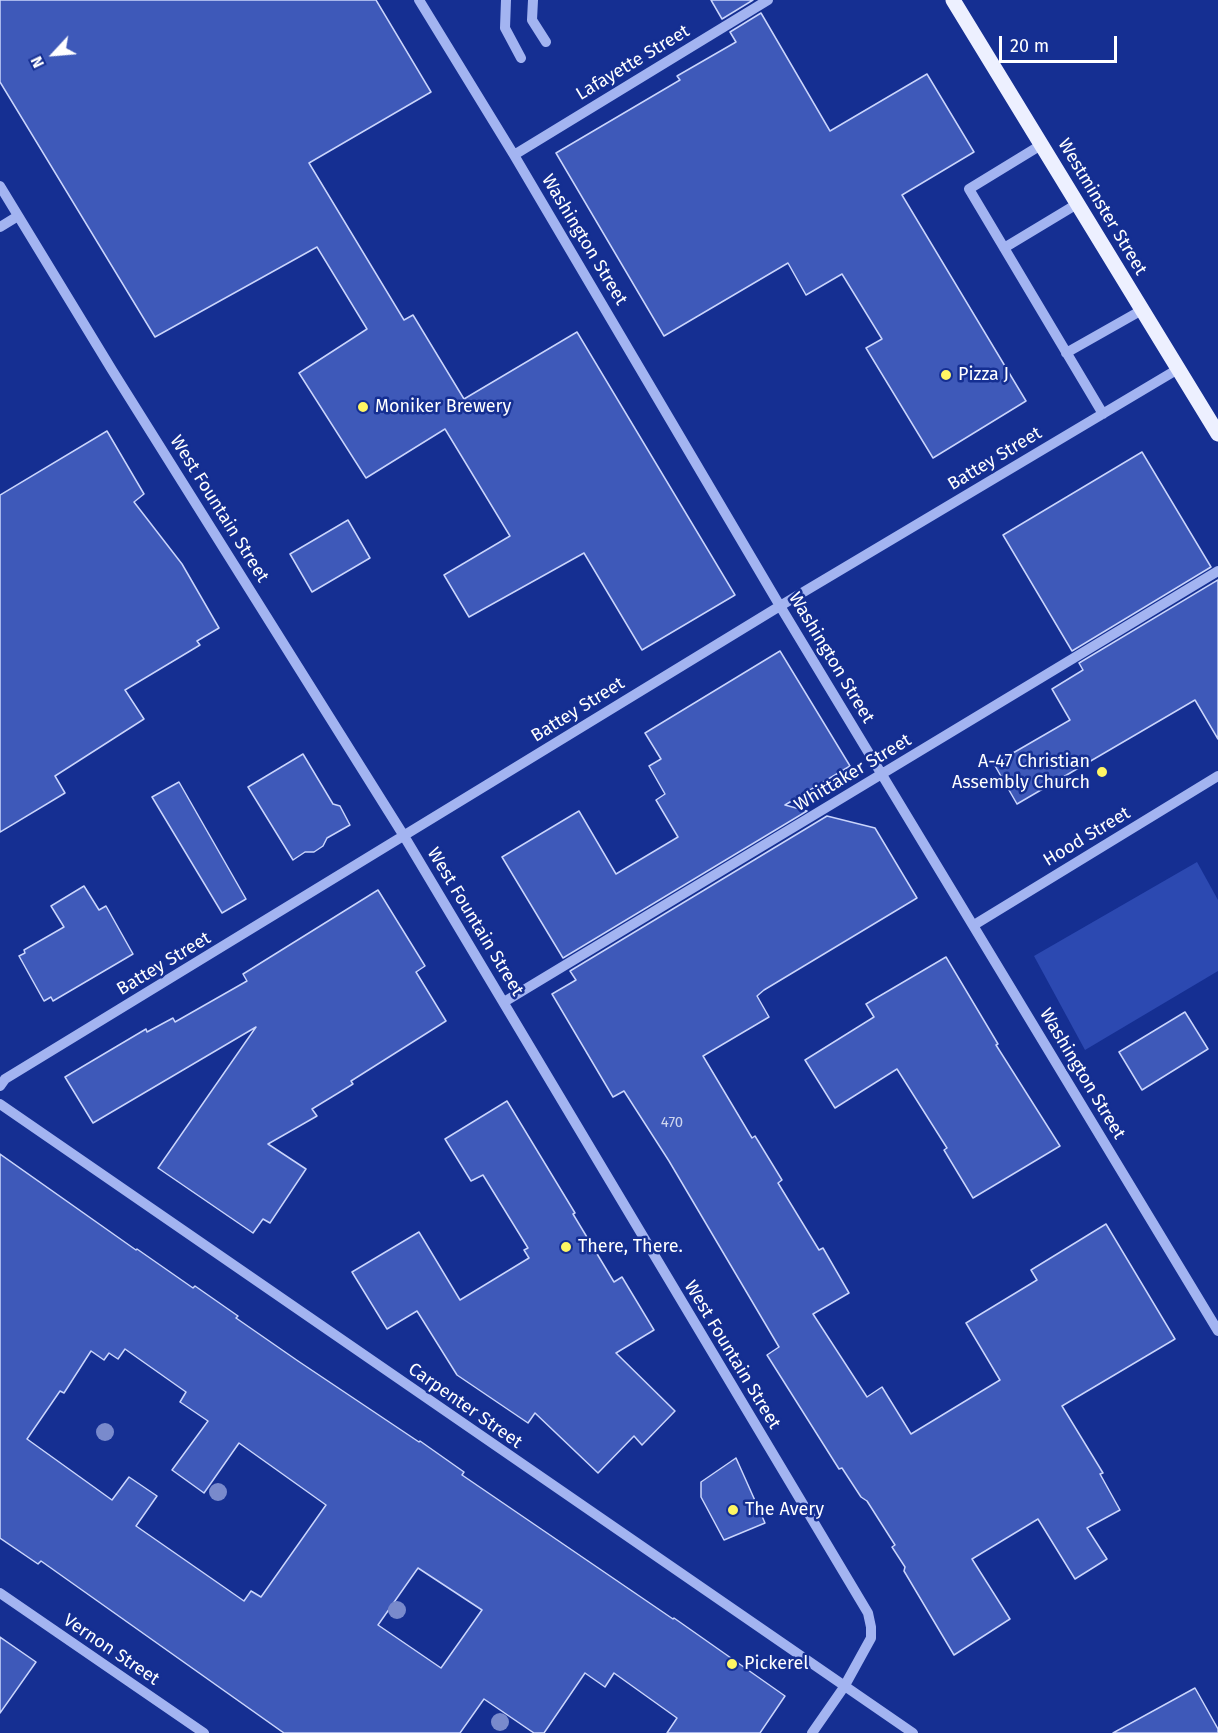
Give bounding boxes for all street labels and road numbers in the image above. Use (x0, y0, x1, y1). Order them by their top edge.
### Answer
street label: Lafayette Street (572, 21, 694, 105)
street label: Westminster Street (1053, 135, 1151, 279)
street label: Washington Street (536, 171, 632, 309)
street label: Battey Street (944, 423, 1046, 495)
street label: West Fountain Street (165, 431, 273, 587)
street label: Washington Street (783, 589, 879, 727)
street label: Battey Street (527, 673, 629, 747)
street label: Whittaker Street (791, 730, 915, 816)
street label: Hood Street (1040, 803, 1134, 871)
street label: West Fountain Street (422, 844, 528, 1000)
street label: Battey Street (113, 928, 215, 1000)
street label: Washington Street (1034, 1005, 1130, 1143)
street label: West Fountain Street (679, 1277, 785, 1433)
street label: Carpenter Street (404, 1359, 526, 1453)
street label: Vernon Street (59, 1610, 163, 1690)

